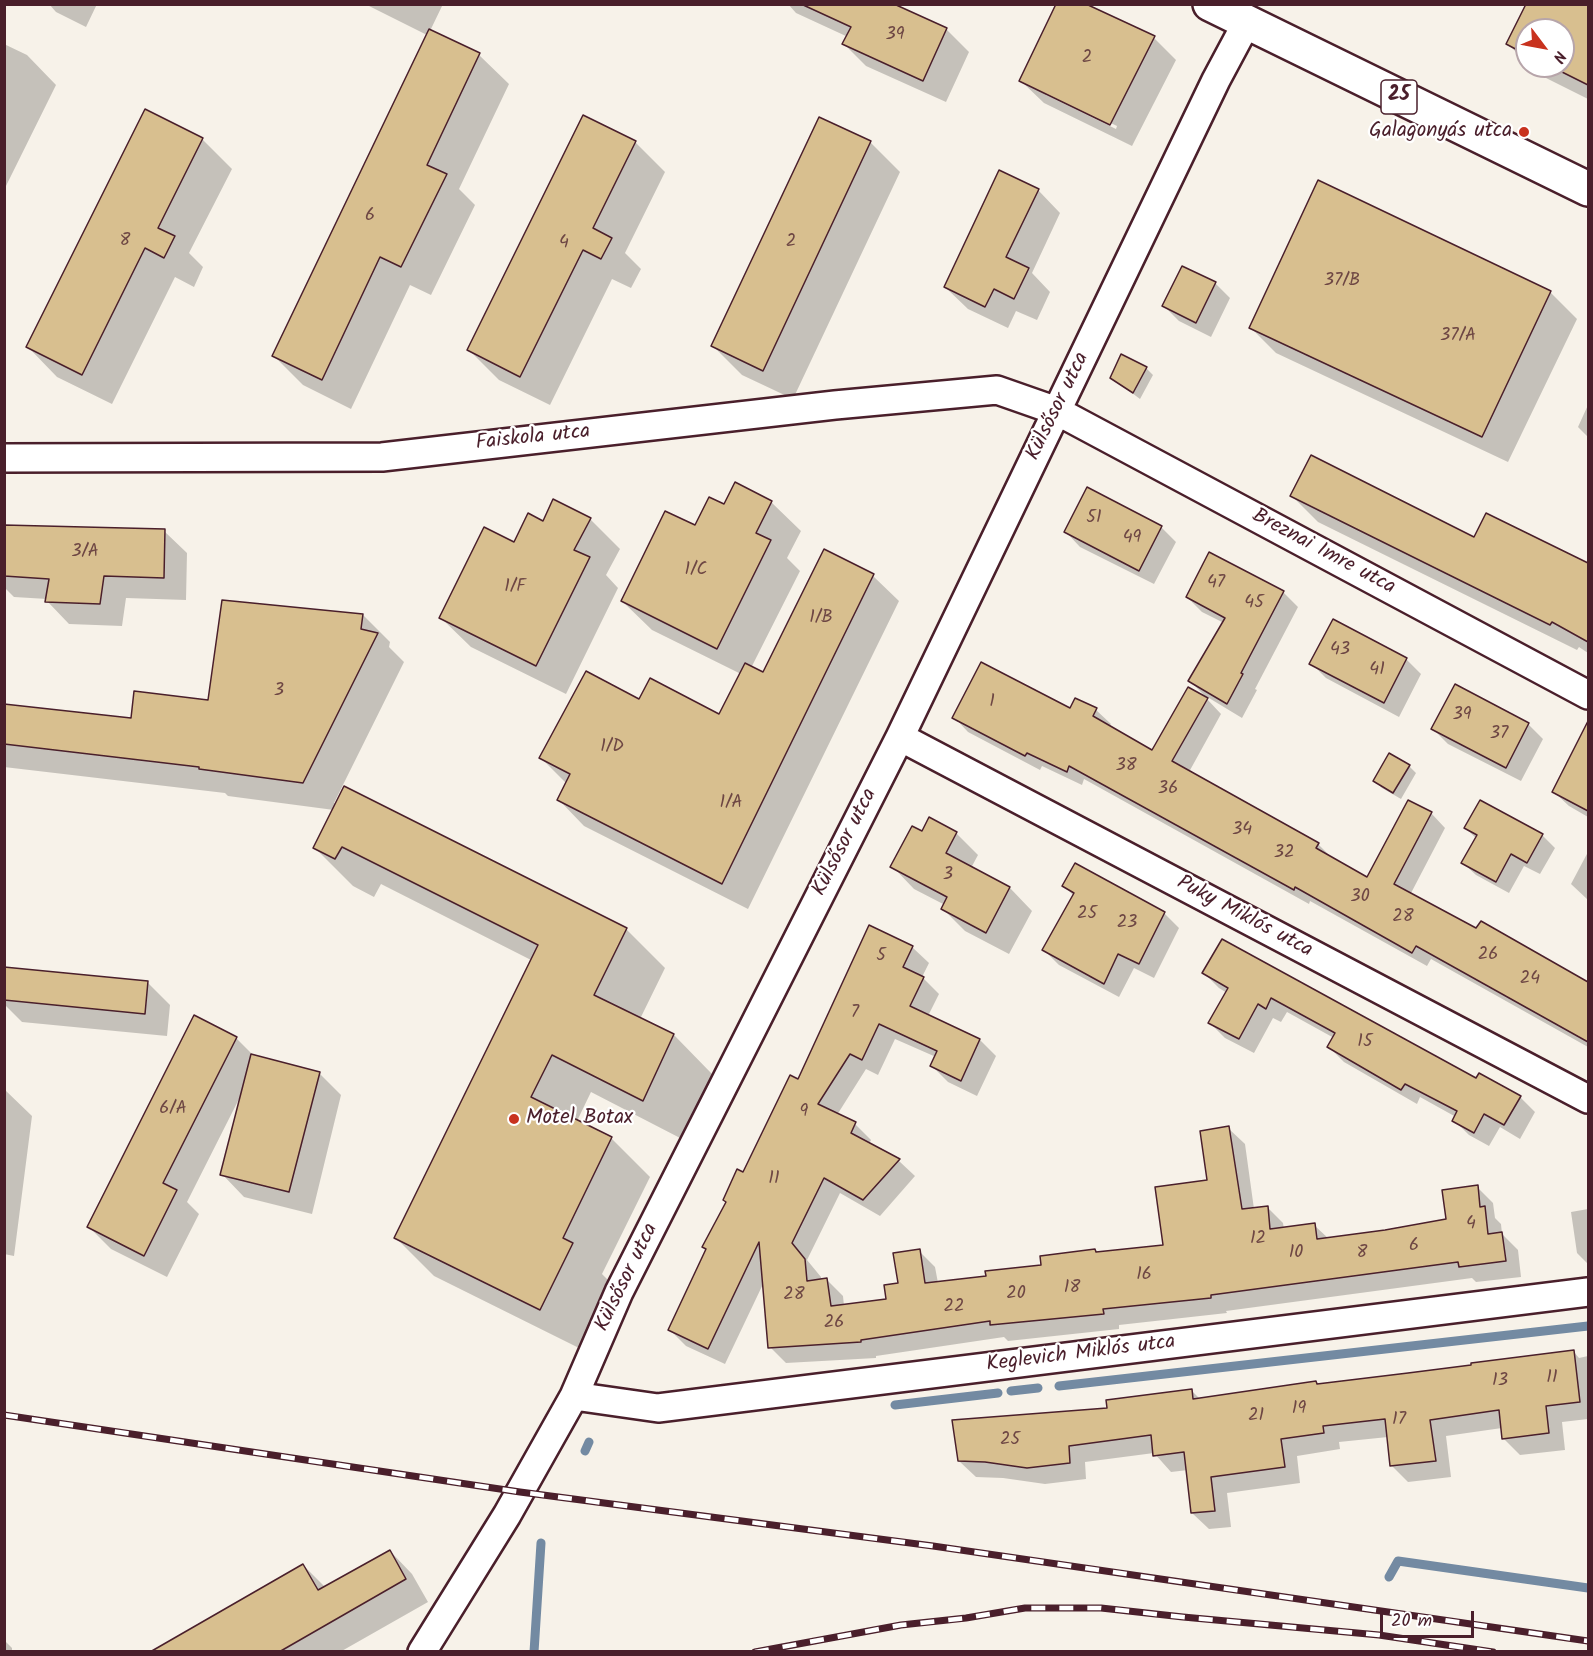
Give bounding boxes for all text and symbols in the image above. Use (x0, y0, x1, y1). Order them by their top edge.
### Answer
north arrow (1515, 18, 1575, 78)
house number: 39 (885, 25, 905, 47)
text: N (1546, 46, 1572, 68)
house number: 2 (1082, 48, 1092, 70)
road number: 25 (1381, 80, 1417, 114)
place label: Galagonyás utca (1369, 119, 1512, 145)
marker: Galagonyás utca (1517, 125, 1531, 139)
house number: 6 (365, 206, 375, 228)
house number: 8 (120, 231, 130, 253)
house number: 2 (786, 232, 796, 254)
house number: 4 (559, 233, 569, 255)
house number: 37/B (1324, 271, 1360, 293)
house number: 37/A (1440, 326, 1476, 348)
street label: Külsősor utca (1022, 349, 1096, 465)
street label: Faiskola utca (475, 420, 591, 458)
street label: Breznai Imre utca (1247, 505, 1399, 601)
house number: 51 (1086, 508, 1102, 530)
house number: 49 (1123, 528, 1141, 550)
house number: 3/A (71, 542, 99, 564)
house number: 1/C (685, 560, 707, 582)
house number: 47 (1207, 573, 1225, 595)
house number: 1/F (504, 577, 526, 599)
house number: 45 (1244, 593, 1264, 615)
house number: 1/B (809, 608, 833, 630)
house number: 43 (1330, 640, 1350, 662)
house number: 41 (1369, 660, 1385, 682)
house number: 3 (274, 681, 284, 703)
house number: 1 (989, 692, 995, 714)
house number: 39 (1452, 705, 1472, 727)
house number: 37 (1490, 724, 1508, 746)
house number: 1/D (600, 737, 624, 759)
house number: 38 (1115, 756, 1137, 778)
house number: 36 (1158, 779, 1178, 801)
street label: Külsősor utca (808, 785, 884, 901)
house number: 1/A (720, 793, 742, 815)
house number: 34 (1232, 820, 1252, 842)
house number: 32 (1274, 843, 1294, 865)
house number: 3 (943, 865, 953, 887)
street label: Puky Miklós utca (1172, 872, 1316, 964)
house number: 30 (1350, 887, 1370, 909)
house number: 25 (1077, 904, 1097, 926)
house number: 28 (1392, 907, 1414, 929)
house number: 23 (1117, 913, 1137, 935)
house number: 26 (1478, 945, 1498, 967)
house number: 5 (876, 946, 886, 968)
house number: 24 (1520, 969, 1540, 991)
house number: 7 (851, 1003, 859, 1025)
house number: 15 (1357, 1032, 1373, 1054)
house number: 6/A (159, 1099, 187, 1121)
house number: 9 (800, 1102, 808, 1124)
place label: Motel Botax (526, 1106, 633, 1132)
marker: Motel Botax (507, 1112, 521, 1126)
house number: 11 (768, 1169, 780, 1191)
house number: 4 (1466, 1214, 1476, 1236)
street label: Külsősor utca (591, 1220, 665, 1336)
house number: 12 (1250, 1229, 1266, 1251)
house number: 6 (1409, 1236, 1419, 1258)
house number: 10 (1289, 1243, 1303, 1265)
house number: 8 (1357, 1243, 1367, 1265)
house number: 16 (1136, 1265, 1152, 1287)
house number: 18 (1064, 1278, 1080, 1300)
house number: 20 (1006, 1284, 1026, 1306)
house number: 28 (783, 1285, 805, 1307)
house number: 22 (944, 1297, 964, 1319)
house number: 26 (824, 1313, 844, 1335)
street label: Keglevich Miklós utca (985, 1331, 1177, 1379)
house number: 11 (1546, 1368, 1558, 1390)
house number: 13 (1492, 1371, 1508, 1393)
house number: 19 (1292, 1399, 1306, 1421)
house number: 21 (1248, 1406, 1264, 1428)
house number: 17 (1392, 1410, 1406, 1432)
house number: 25 (1000, 1430, 1020, 1452)
scale bar (1383, 1599, 1478, 1637)
text: 20 m (1391, 1607, 1432, 1636)

